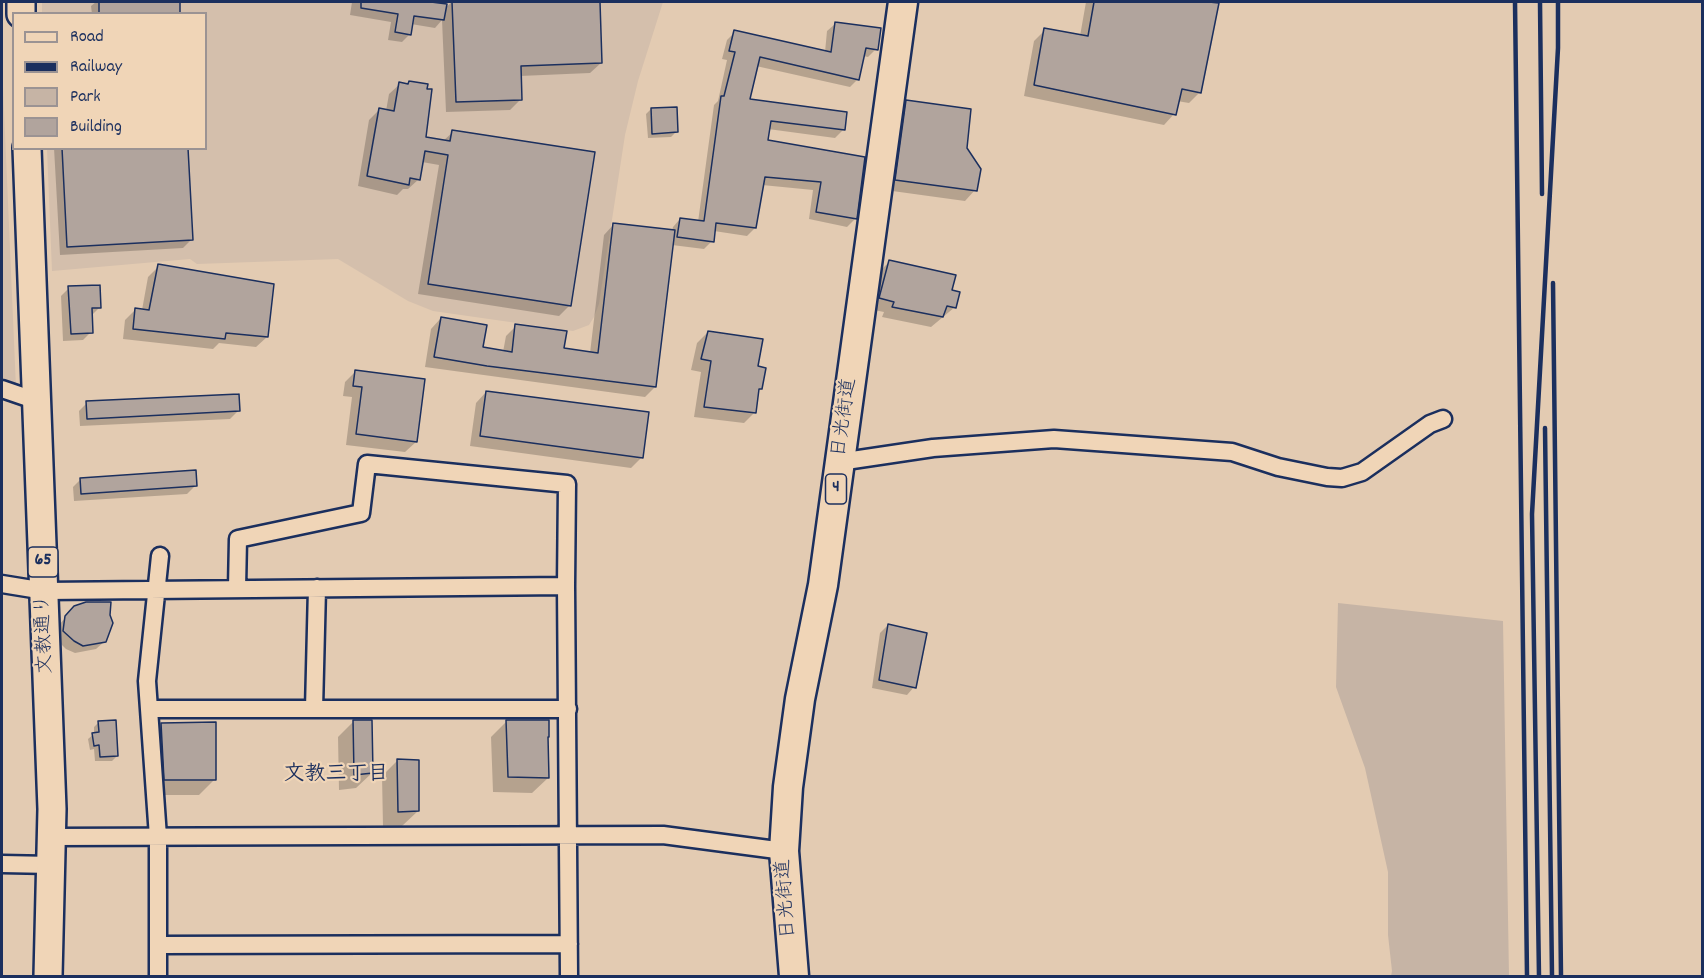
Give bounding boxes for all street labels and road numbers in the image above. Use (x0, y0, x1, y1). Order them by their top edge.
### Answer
street label: 日光街道 (829, 377, 863, 459)
road number: 4 (826, 474, 846, 504)
road number: 65 (28, 547, 58, 577)
street label: 文教通り (33, 594, 59, 674)
street label: 日光街道 (773, 858, 803, 940)

